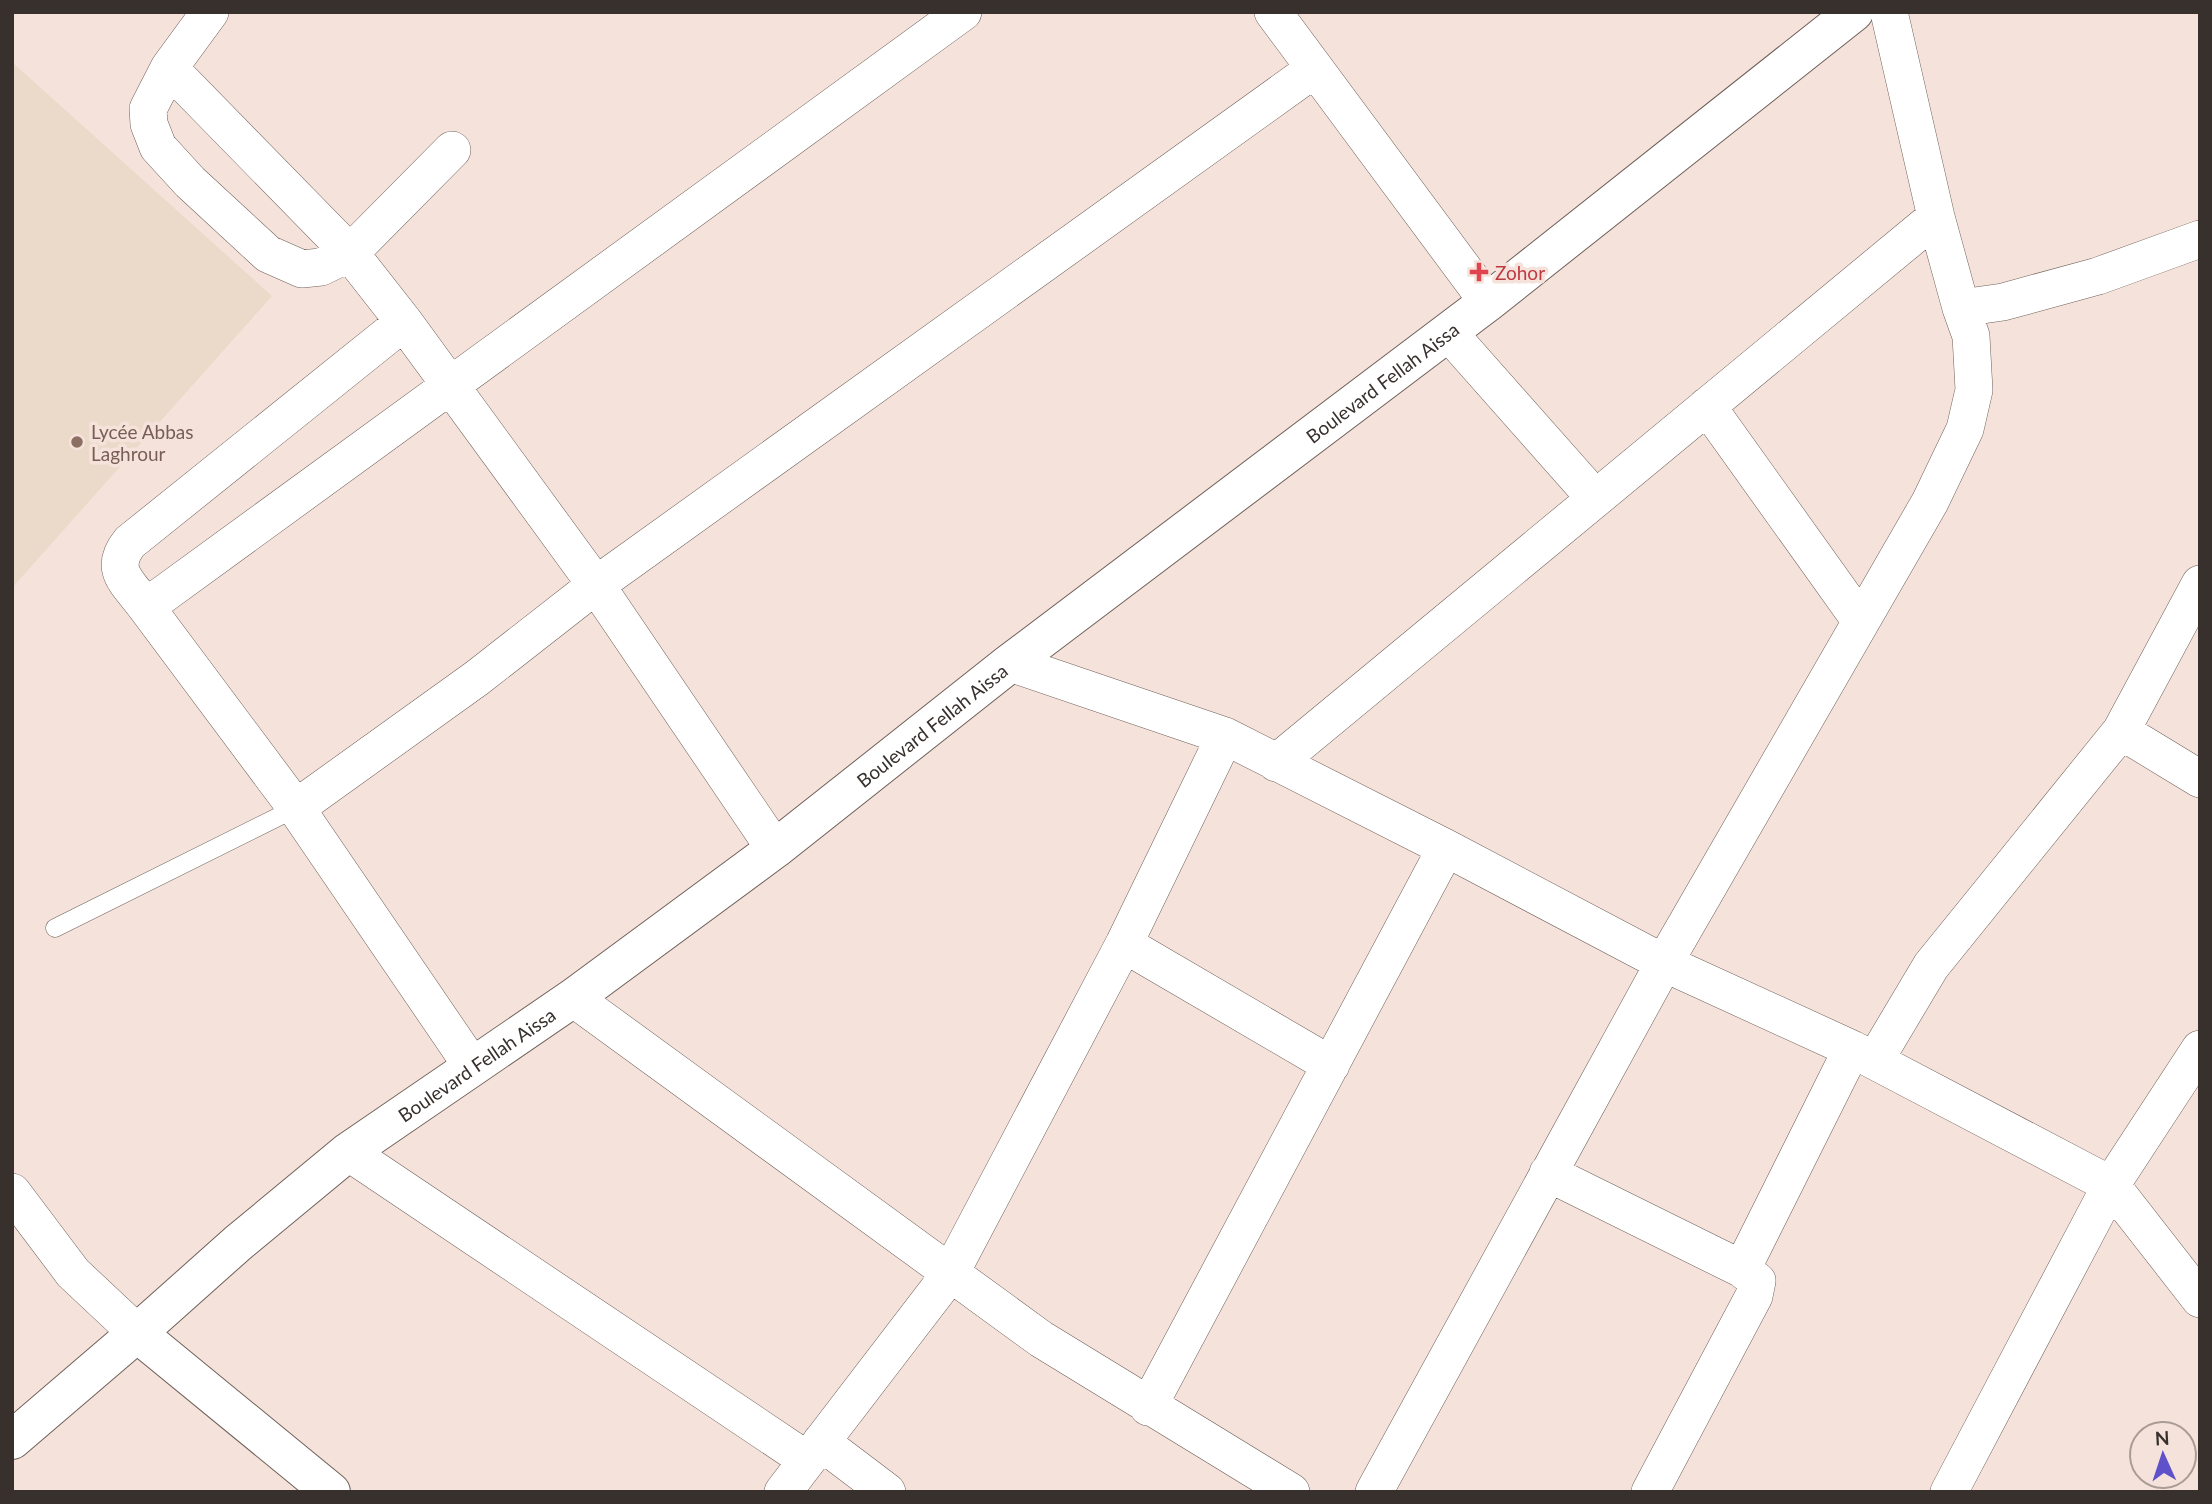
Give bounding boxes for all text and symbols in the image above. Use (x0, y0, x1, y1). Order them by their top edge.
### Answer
place label: Zohor (1495, 261, 1545, 284)
marker: Zohor (1469, 262, 1489, 282)
street label: Boulevard Fellah Aissa (1301, 317, 1463, 447)
place label: Lycée Abbas Laghrour (91, 420, 193, 465)
marker: Lycée Abbas Laghrour (69, 434, 85, 450)
street label: Boulevard Fellah Aissa (852, 658, 1011, 792)
street label: Boulevard Fellah Aissa (393, 1002, 559, 1126)
north arrow (2128, 1420, 2198, 1490)
text: N (2154, 1426, 2170, 1449)

